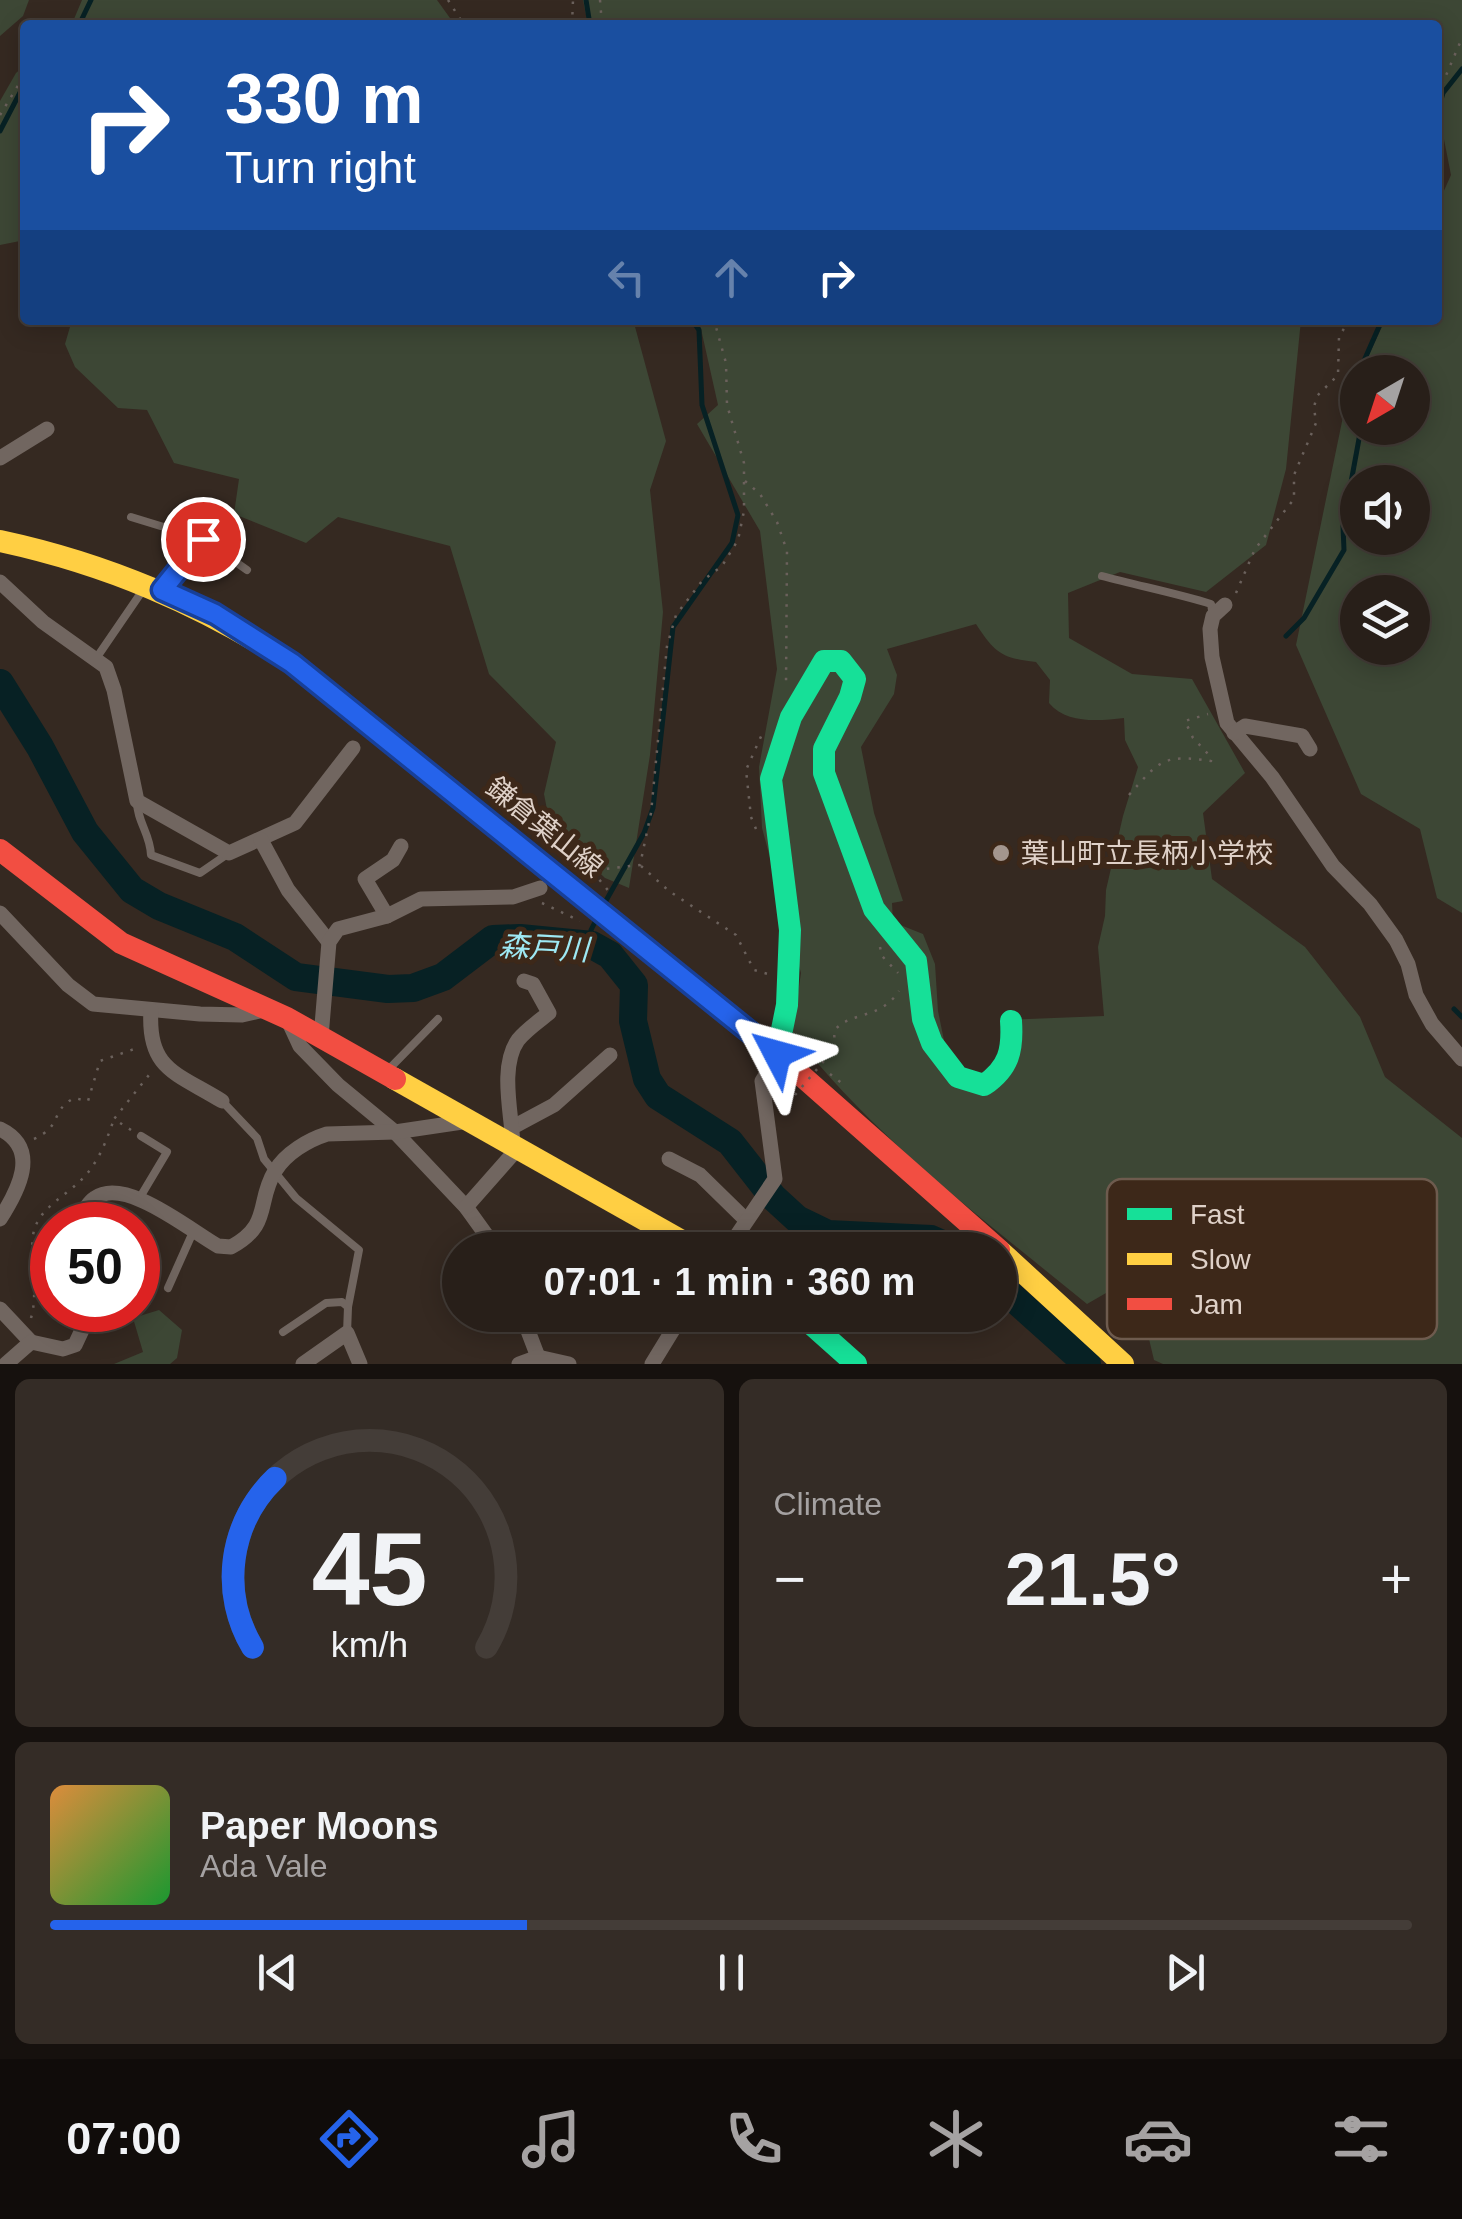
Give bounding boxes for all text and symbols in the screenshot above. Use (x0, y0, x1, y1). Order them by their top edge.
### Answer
icon: right (60, 60, 190, 190)
text: 330 m (225, 60, 423, 138)
text: Turn right (225, 142, 416, 193)
icon: left (599, 250, 654, 305)
icon: ahead (704, 250, 759, 305)
icon: right (809, 250, 864, 305)
north arrow (1340, 355, 1430, 445)
map controls (1340, 355, 1430, 665)
button: sound (1340, 465, 1430, 555)
pin (161, 497, 246, 582)
icon: arrive (176, 512, 231, 567)
button: layers (1340, 575, 1430, 665)
street label: 鎌倉葉山線 (481, 771, 609, 883)
place label: 葉山町立長柄小学校 (1021, 838, 1273, 869)
marker: 葉山町立長柄小学校 (990, 842, 1012, 864)
water label: 森戸川 (498, 929, 593, 966)
position arrow (725, 1002, 829, 1106)
legend (1107, 1179, 1437, 1339)
text: Fast (1190, 1199, 1245, 1230)
speed limit sign: 50 (30, 1202, 160, 1332)
text: Slow (1190, 1244, 1251, 1275)
text: 07:01 · 1 min · 360 m (544, 1261, 915, 1303)
text: Jam (1190, 1289, 1243, 1320)
text: Climate (774, 1486, 882, 1522)
text: 45 (311, 1511, 427, 1627)
text: 21.5° (1005, 1537, 1181, 1621)
text: − (774, 1548, 806, 1610)
text: + (1380, 1548, 1412, 1610)
text: km/h (331, 1625, 408, 1665)
text: Paper Moons (200, 1805, 439, 1847)
text: Ada Vale (200, 1848, 328, 1884)
icon: previous (250, 1945, 305, 2000)
icon: pause (704, 1945, 759, 2000)
icon: next (1158, 1945, 1213, 2000)
icon: directions (314, 2104, 384, 2174)
icon: music (516, 2104, 586, 2174)
icon: phone (719, 2104, 789, 2174)
icon: climate (921, 2104, 991, 2174)
icon: car (1123, 2104, 1193, 2174)
icon: filters (1326, 2104, 1396, 2174)
text: 07:00 (66, 2113, 181, 2164)

